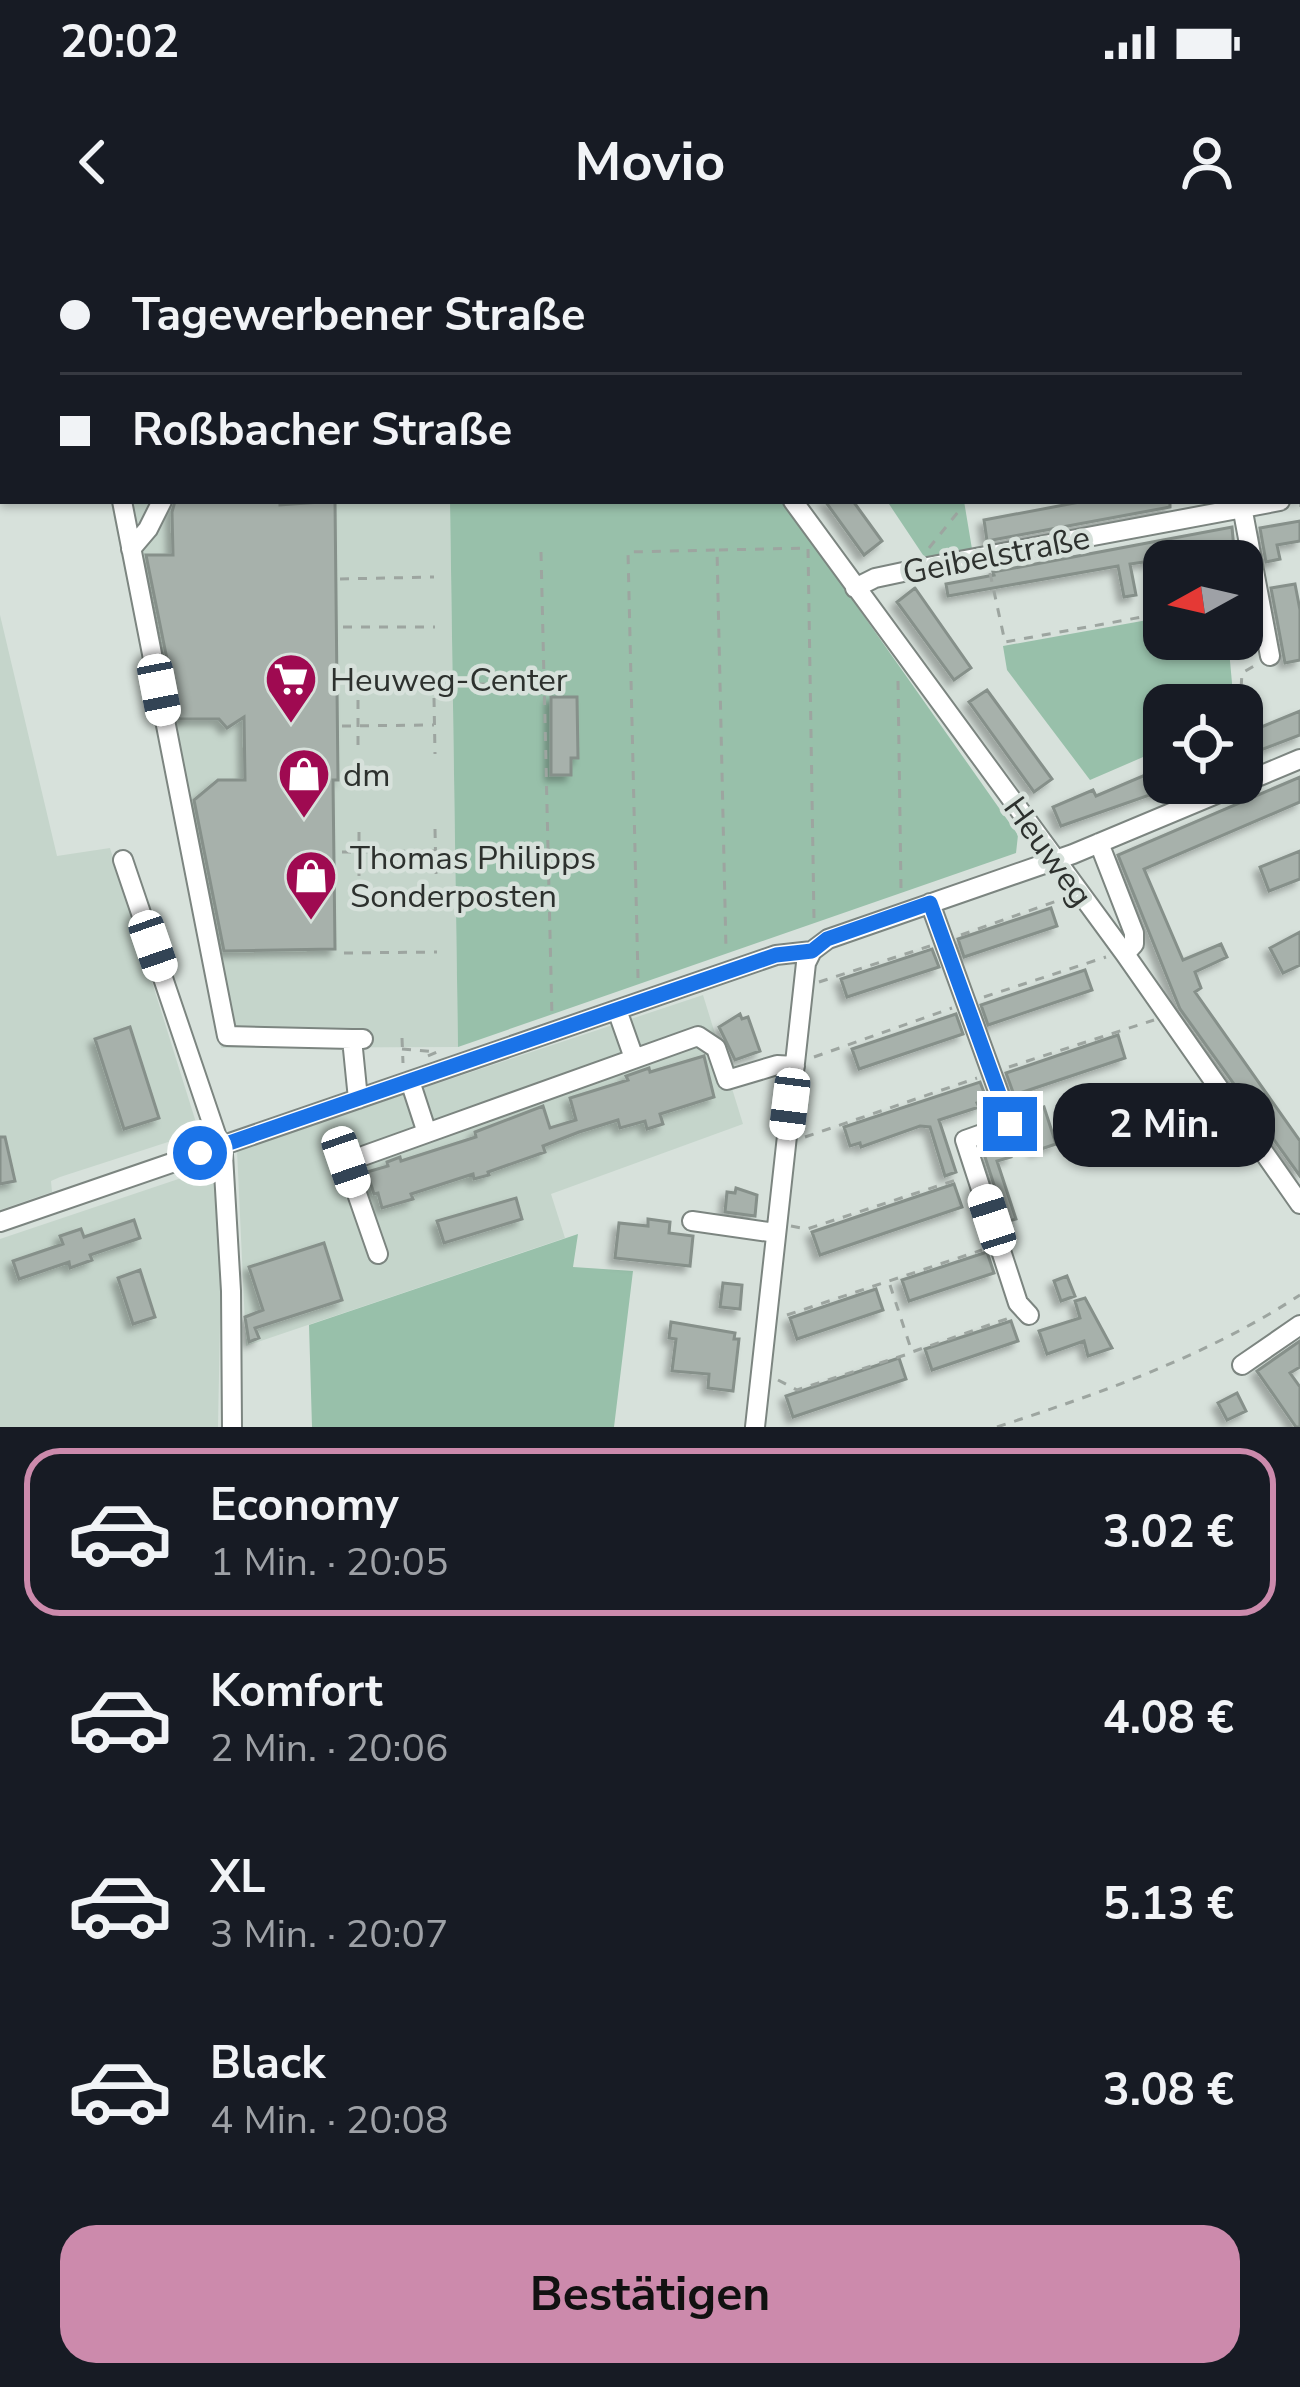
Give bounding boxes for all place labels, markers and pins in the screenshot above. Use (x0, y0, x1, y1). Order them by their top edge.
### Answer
supermarket icon: Heuweg-Center (263, 651, 319, 725)
place label: Heuweg-Center (330, 658, 568, 703)
shop icon: dm (276, 746, 332, 820)
place label: dm (343, 753, 391, 798)
place label: Thomas Philipps Sonderposten (350, 836, 596, 919)
shop icon: Thomas Philipps Sonderposten (283, 848, 339, 922)

